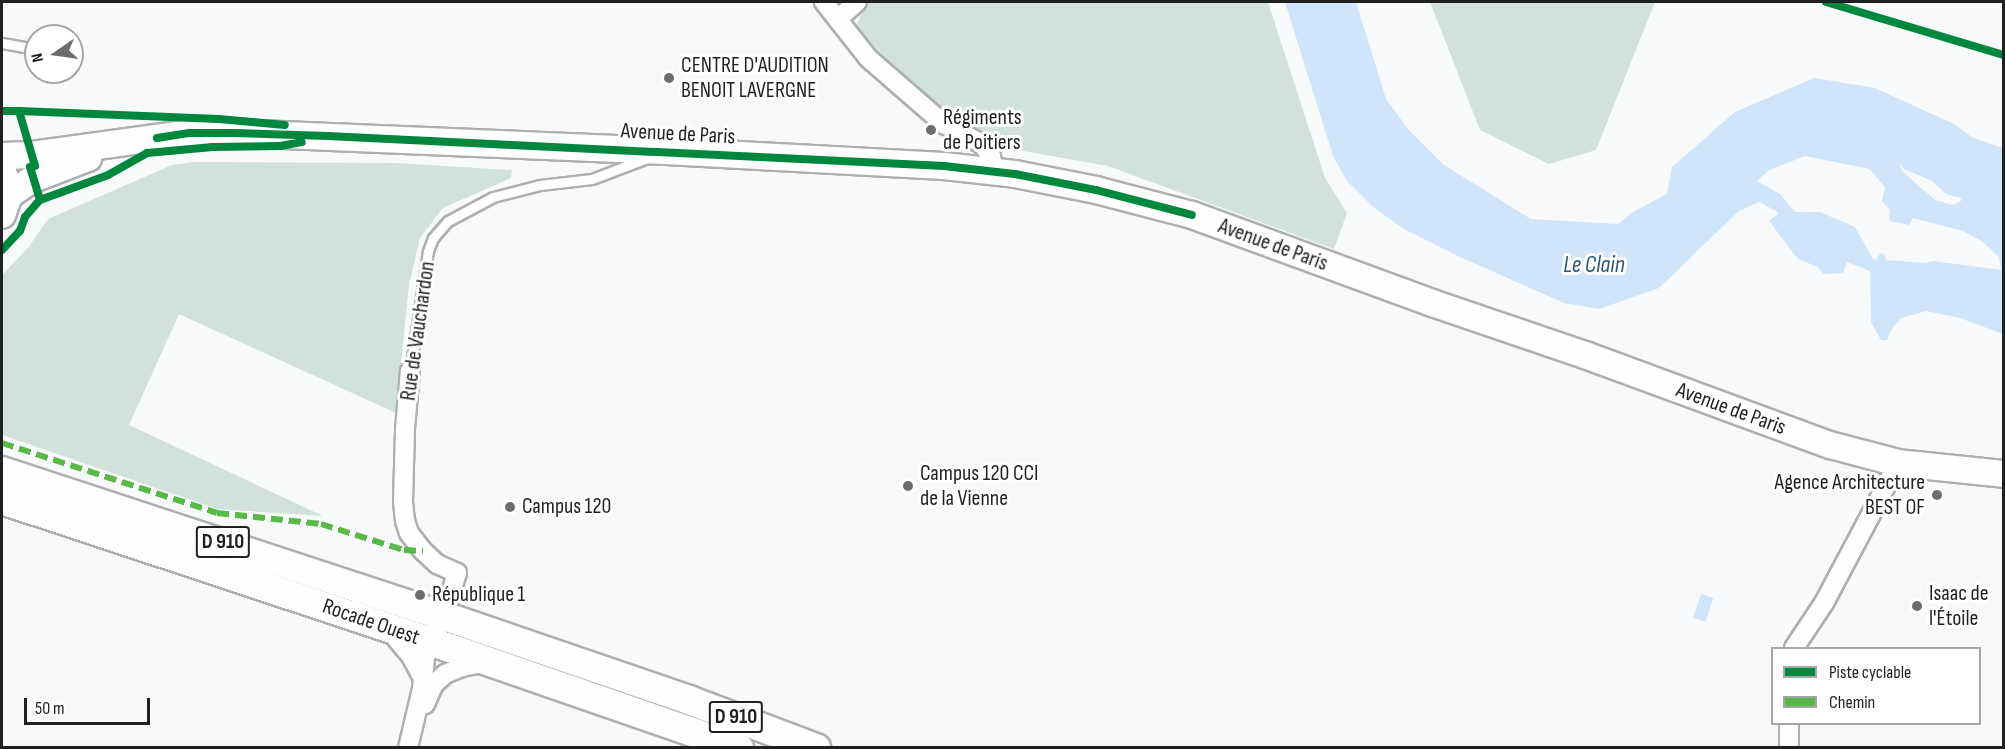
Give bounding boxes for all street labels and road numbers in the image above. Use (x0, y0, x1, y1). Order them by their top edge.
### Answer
street label: Avenue de Paris (620, 118, 736, 150)
street label: Avenue de Paris (1215, 213, 1331, 277)
street label: Rue de Vauchardon (395, 260, 441, 402)
street label: Avenue de Paris (1673, 377, 1789, 441)
road number: D 910 (194, 524, 252, 560)
street label: Rocade Ouest (319, 593, 423, 651)
road number: D 910 (708, 699, 764, 735)

